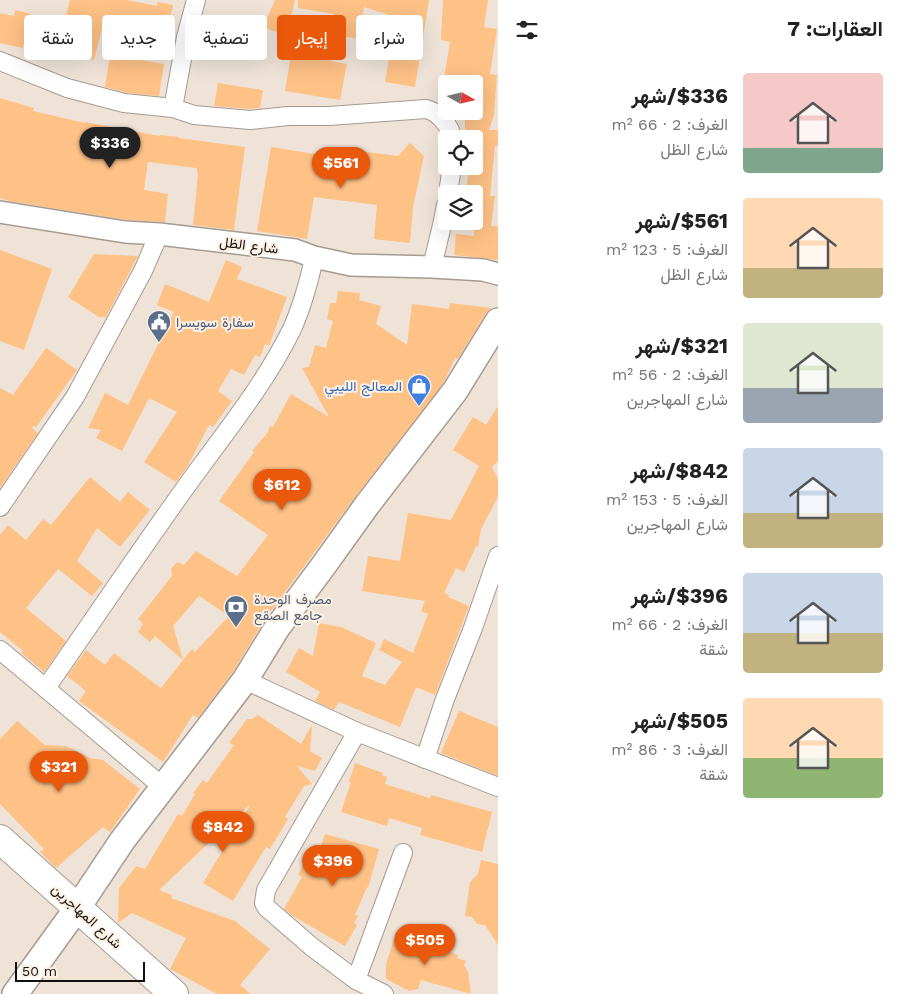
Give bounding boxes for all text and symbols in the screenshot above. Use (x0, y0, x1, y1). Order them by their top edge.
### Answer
chip: شقة (24, 15, 92, 60)
chip: جديد (102, 15, 175, 60)
chip: تصفية (185, 15, 267, 60)
chip: إيجار (277, 15, 346, 60)
chip: شراء (356, 15, 423, 60)
icon: filters (513, 16, 541, 44)
text: العقارات: 7 (787, 16, 883, 41)
north arrow (438, 75, 482, 120)
map controls (438, 75, 483, 230)
text: $336/شهر (631, 83, 728, 108)
icon: home (783, 93, 843, 153)
text: الغرف: 2 · 66 m² (611, 115, 728, 134)
pin: $336 (80, 126, 140, 169)
button: locate (438, 130, 483, 175)
text: $336 (90, 133, 130, 152)
text: شارع الظل (661, 140, 728, 159)
pin: $561 (311, 146, 371, 189)
text: $561 (323, 153, 359, 172)
button: layers (438, 185, 483, 230)
text: $561/شهر (635, 208, 728, 233)
icon: home (783, 218, 843, 278)
street label: شارع الظل (218, 233, 279, 260)
text: الغرف: 5 · 123 m² (606, 240, 728, 259)
text: شارع الظل (661, 265, 728, 284)
public building icon: سفارة سويسرا (146, 309, 172, 343)
place label: سفارة سويسرا (176, 314, 254, 331)
text: $321/شهر (635, 333, 728, 358)
icon: home (783, 343, 843, 403)
text: الغرف: 2 · 56 m² (612, 365, 728, 384)
shop icon: المعالج الليبي (406, 373, 432, 407)
place label: المعالج الليبي (325, 378, 402, 398)
text: شارع المهاجرين (627, 390, 728, 409)
text: $842/شهر (630, 458, 728, 483)
pin: $612 (252, 468, 312, 511)
icon: home (783, 468, 843, 528)
text: $612 (264, 475, 300, 494)
text: الغرف: 5 · 153 m² (606, 490, 728, 509)
text: شارع المهاجرين (627, 515, 728, 534)
text: $396/شهر (631, 583, 728, 608)
place label: مصرف الوحدة جامع الصقع (254, 591, 332, 626)
icon: home (783, 593, 843, 653)
bank icon: مصرف الوحدة جامع الصقع (223, 594, 249, 628)
text: الغرف: 2 · 66 m² (611, 615, 728, 634)
text: شقة (699, 640, 728, 659)
text: $505/شهر (631, 708, 728, 733)
icon: home (783, 718, 843, 778)
text: الغرف: 3 · 86 m² (611, 740, 728, 759)
pin: $321 (29, 750, 89, 793)
text: $321 (41, 757, 77, 776)
text: شقة (699, 765, 728, 784)
pin: $842 (193, 810, 253, 853)
text: $842 (203, 817, 243, 836)
pin: $396 (303, 844, 363, 887)
text: $396 (313, 851, 353, 870)
street label: شارع المهاجرين (47, 880, 125, 954)
pin: $505 (395, 924, 455, 966)
text: $505 (405, 930, 445, 949)
scale bar (15, 959, 145, 982)
text: 50 m (22, 963, 57, 979)

